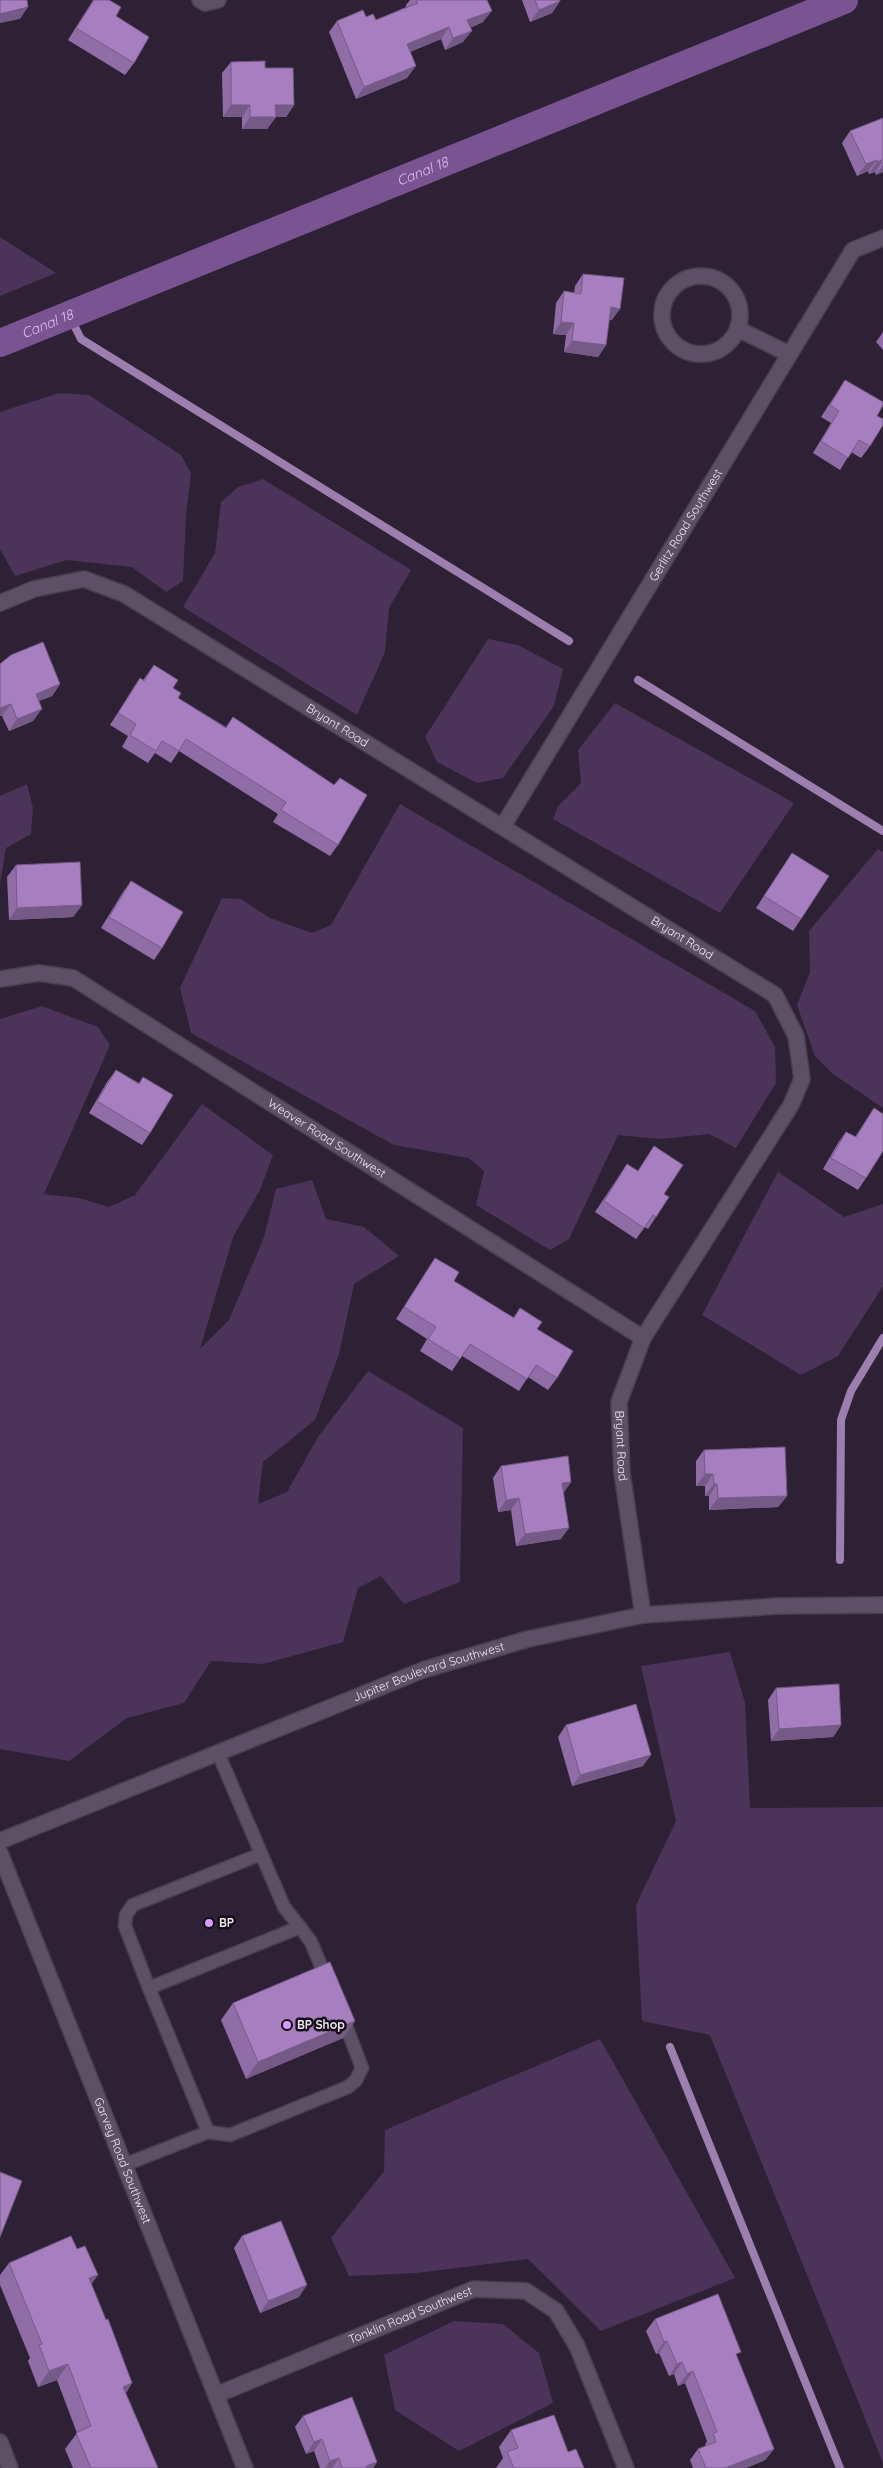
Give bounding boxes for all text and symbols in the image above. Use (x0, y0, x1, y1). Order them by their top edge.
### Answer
water label: Canal 18 (394, 152, 452, 190)
water label: Canal 18 (19, 305, 77, 342)
street label: Gerlitz Road Southwest (646, 466, 725, 584)
street label: Bryant Road (304, 700, 372, 750)
street label: Bryant Road (648, 912, 716, 962)
street label: Weaver Road Southwest (265, 1095, 389, 1181)
street label: Bryant Road (612, 1410, 631, 1482)
street label: Jupiter Boulevard Southwest (351, 1638, 506, 1705)
place label: BP (219, 1915, 234, 1930)
marker: BP (203, 1917, 215, 1929)
place label: BP Shop (297, 2017, 345, 2032)
marker: BP Shop (281, 2019, 293, 2031)
street label: Garvey Road Southwest (91, 2095, 155, 2226)
street label: Tonklin Road Southwest (346, 2283, 474, 2347)

